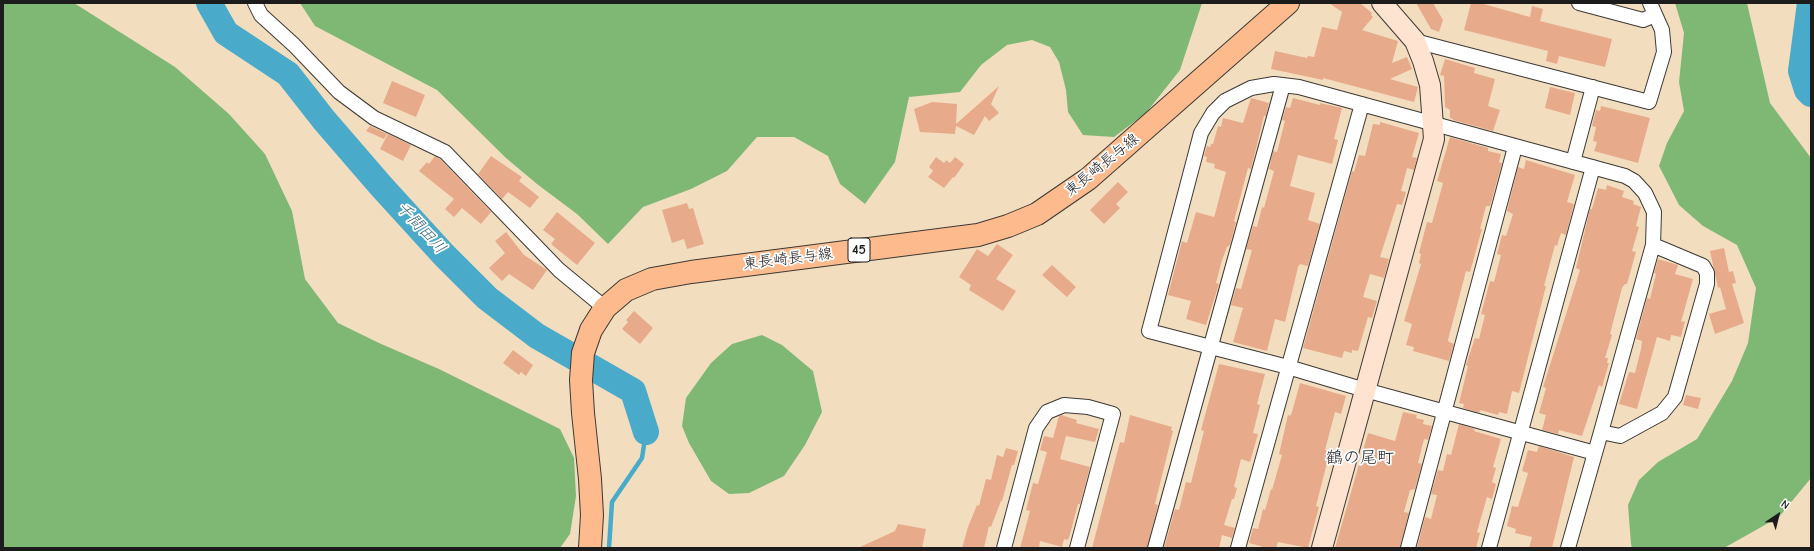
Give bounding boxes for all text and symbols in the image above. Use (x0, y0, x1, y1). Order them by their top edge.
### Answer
street label: 東長崎長与線 (1061, 130, 1143, 200)
water label: 千間田川 (392, 198, 450, 258)
road number: 45 (848, 238, 870, 262)
street label: 東長崎長与線 (742, 245, 834, 273)
district label: 鶴の尾町 (1326, 448, 1394, 468)
north arrow (1758, 495, 1798, 535)
text: N (1778, 497, 1792, 512)

